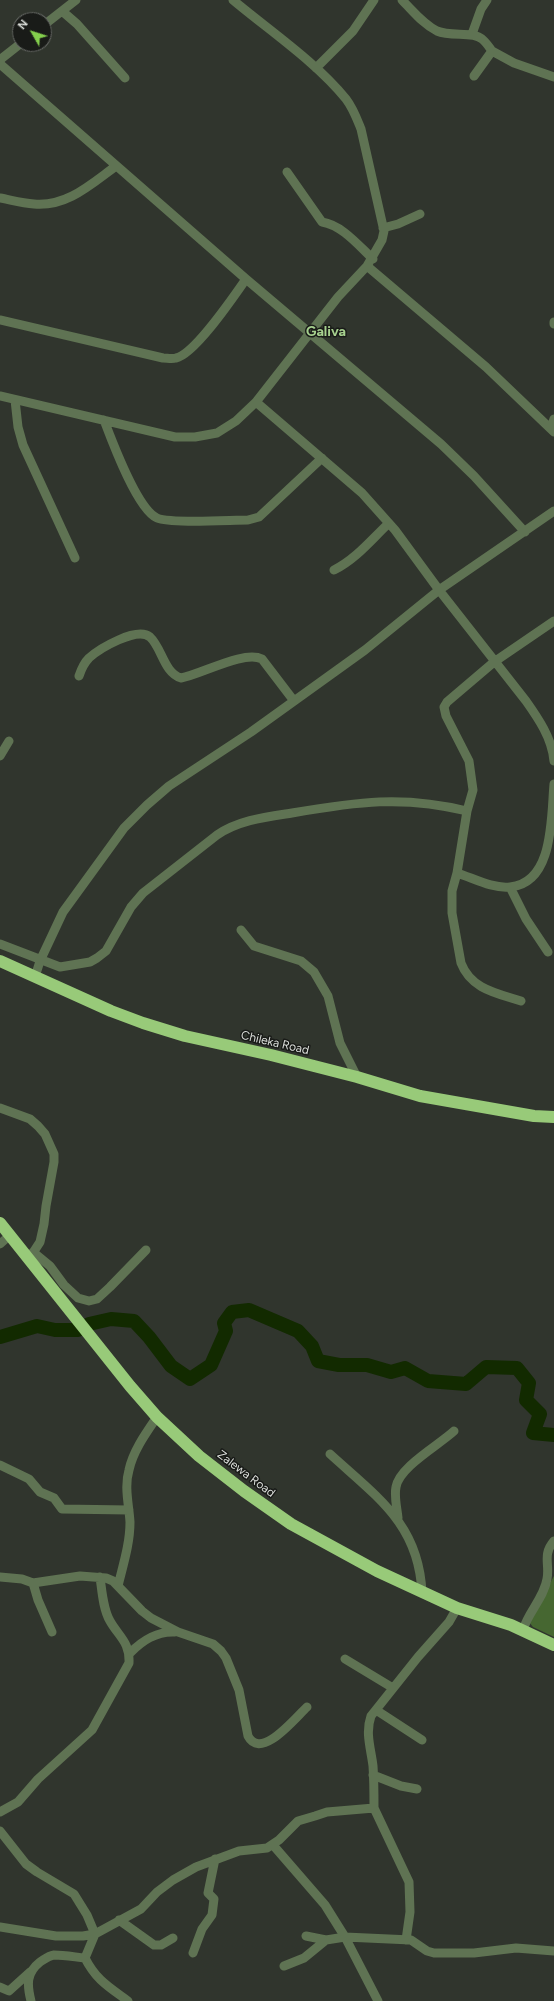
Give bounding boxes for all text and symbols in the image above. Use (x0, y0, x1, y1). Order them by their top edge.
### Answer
north arrow (12, 12, 52, 52)
text: N (15, 17, 31, 32)
district label: Galiva (306, 324, 346, 340)
street label: Chileka Road (239, 1028, 311, 1058)
street label: Zalewa Road (214, 1448, 278, 1500)

